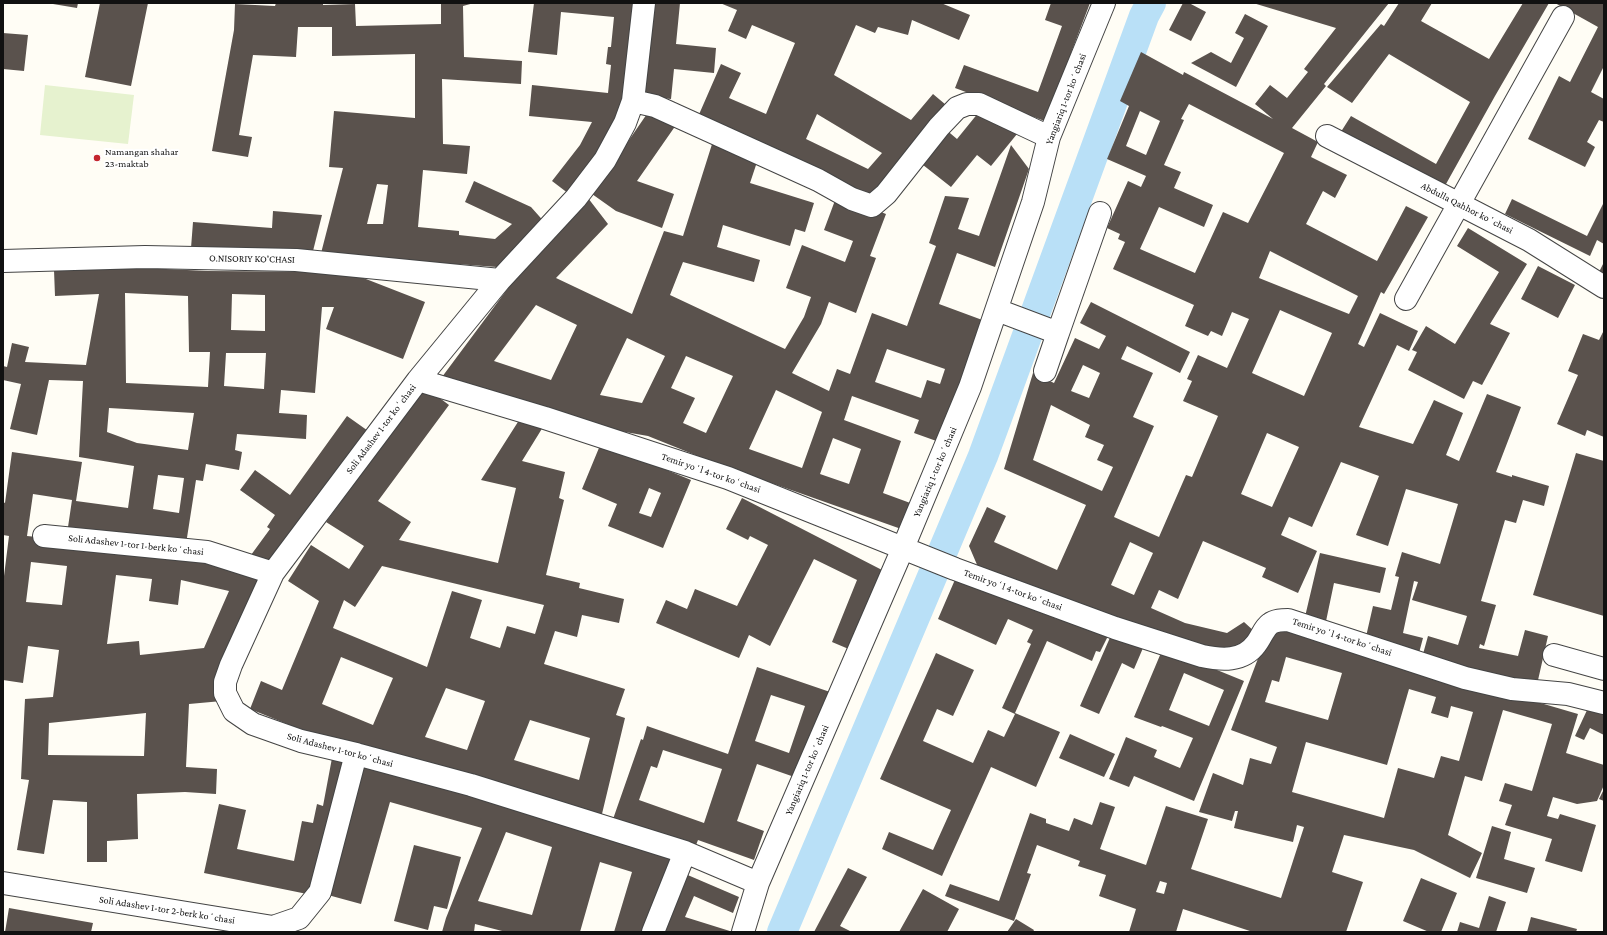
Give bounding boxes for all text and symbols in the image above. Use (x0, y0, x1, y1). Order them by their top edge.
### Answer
street label: Yangiariq 1-tor koʻchasi (1043, 52, 1089, 146)
place label: Namangan shahar 23-maktab (105, 146, 178, 170)
marker: Namangan shahar 23-maktab (92, 153, 102, 163)
street label: Abdulla Qahhor koʻchasi (1419, 180, 1515, 236)
street label: O.NISORIY KO'CHASI (209, 252, 295, 266)
street label: Soli Adashev 1-tor koʻchasi (343, 382, 419, 476)
street label: Yangiariq 1-tor koʻchasi (911, 425, 959, 519)
street label: Temir yoʻl 4-tor koʻchasi (660, 450, 762, 496)
street label: Soli Adashev 1-tor 1-berk koʻchasi (68, 532, 204, 558)
street label: Temir yoʻl 4-tor koʻchasi (962, 567, 1064, 613)
street label: Temir yoʻl 4-tor koʻchasi (1291, 615, 1393, 659)
street label: Yangiariq 1-tor koʻchasi (783, 723, 831, 817)
street label: Soli Adashev 1-tor koʻchasi (286, 730, 394, 770)
street label: Soli Adashev 1-tor 2-berk koʻchasi (98, 893, 236, 927)

